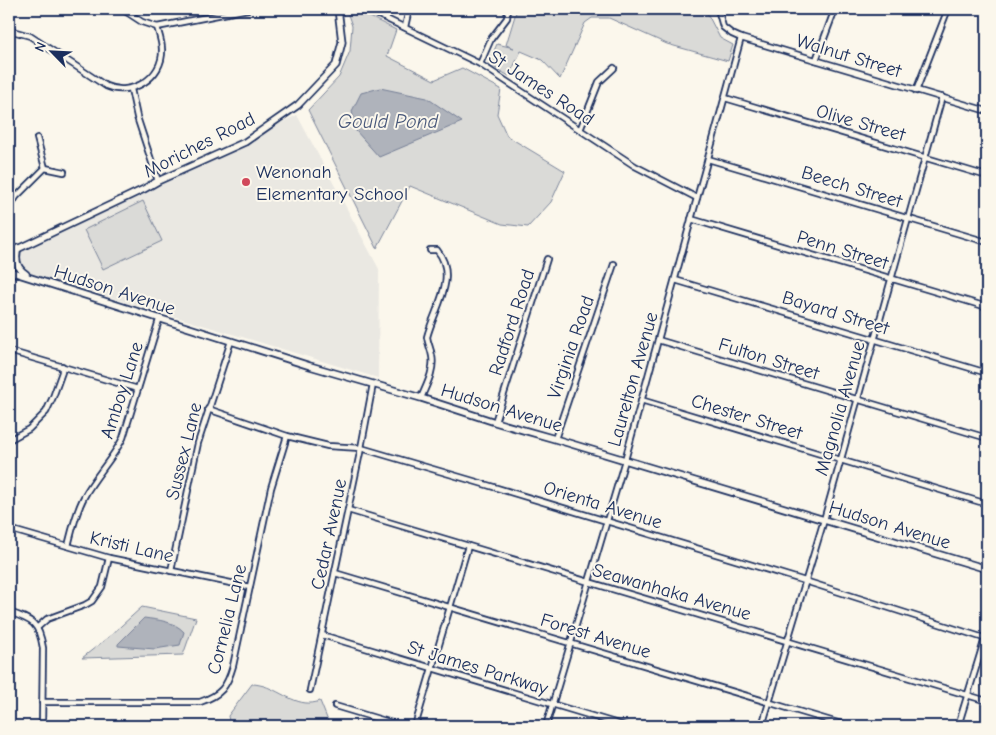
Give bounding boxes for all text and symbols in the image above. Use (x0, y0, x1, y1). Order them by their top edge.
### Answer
north arrow (28, 28, 78, 78)
street label: Walnut Street (794, 30, 904, 83)
text: N (31, 39, 50, 55)
street label: St James Road (485, 46, 598, 130)
street label: Olive Street (814, 100, 908, 146)
street label: Moriches Road (140, 107, 259, 182)
water label: Gould Pond (338, 110, 440, 133)
place label: Wenonah Elementary School (256, 161, 408, 205)
street label: Beech Street (799, 161, 905, 213)
marker: Wenonah Elementary School (240, 176, 252, 188)
street label: Penn Street (794, 226, 892, 274)
street label: Hudson Avenue (51, 260, 178, 320)
street label: Radford Road (484, 266, 539, 378)
street label: Bayard Street (780, 286, 892, 340)
street label: Virginia Road (543, 293, 599, 402)
street label: Laurelton Avenue (603, 309, 663, 449)
street label: Fulton Street (716, 333, 822, 385)
street label: Amboy Lane (96, 339, 148, 442)
street label: Magnolia Avenue (810, 339, 870, 478)
street label: Hudson Avenue (438, 379, 565, 437)
street label: Chester Street (688, 390, 806, 444)
street label: Sussex Lane (161, 400, 207, 502)
street label: Orienta Avenue (541, 476, 665, 533)
street label: Cedar Avenue (306, 477, 351, 592)
street label: Hudson Avenue (826, 496, 953, 554)
street label: Kristi Lane (88, 527, 176, 567)
street label: Seawanhaka Avenue (590, 559, 754, 625)
street label: Cornelia Lane (203, 562, 251, 677)
street label: Forest Avenue (538, 609, 654, 663)
street label: St James Parkway (405, 636, 551, 700)

